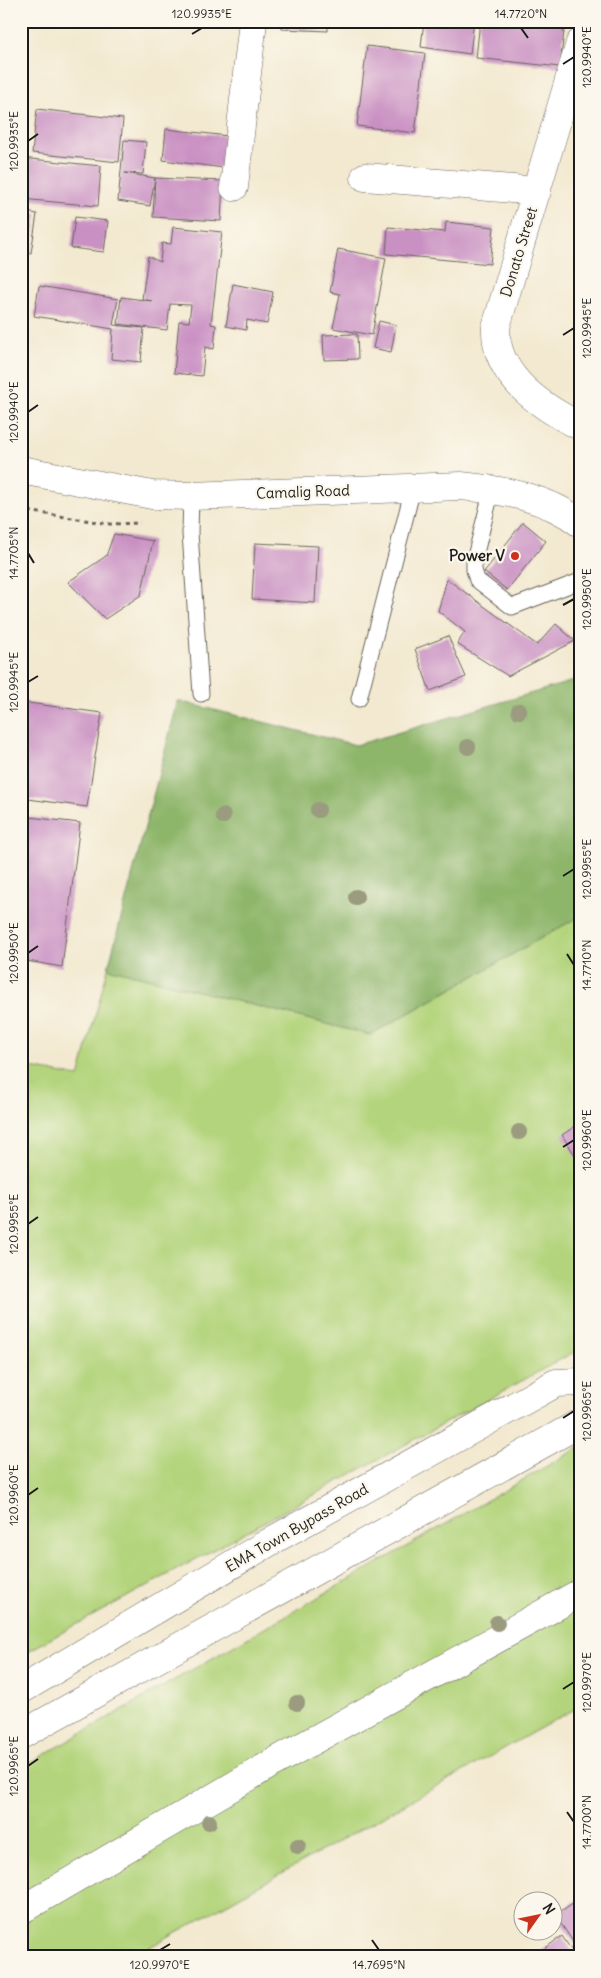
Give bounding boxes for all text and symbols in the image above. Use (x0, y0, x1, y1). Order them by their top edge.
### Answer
text: 120.9935°E (172, 6, 232, 21)
text: 14.7720°N (495, 6, 547, 21)
text: 120.9940°E (579, 26, 594, 88)
text: 120.9935°E (6, 111, 21, 171)
street label: Donato Street (496, 204, 541, 299)
text: 120.9945°E (579, 298, 594, 358)
text: 120.9940°E (6, 381, 21, 443)
street label: Camalig Road (256, 480, 350, 503)
text: 14.7705°N (6, 526, 21, 580)
place label: Power V (449, 546, 506, 565)
marker: Power V (509, 550, 521, 562)
text: 120.9950°E (579, 568, 594, 630)
text: 120.9945°E (6, 652, 21, 712)
text: 120.9955°E (579, 839, 594, 899)
text: 120.9950°E (6, 922, 21, 984)
text: 14.7710°N (579, 940, 594, 990)
text: 120.9960°E (579, 1109, 594, 1171)
text: 120.9955°E (6, 1194, 21, 1254)
text: 120.9965°E (579, 1381, 594, 1441)
text: 120.9960°E (6, 1464, 21, 1526)
street label: EMA Town Bypass Road (222, 1479, 372, 1576)
text: 120.9970°E (579, 1652, 594, 1712)
text: 120.9965°E (6, 1736, 21, 1796)
text: 14.7700°N (579, 1795, 594, 1849)
north arrow (514, 1890, 564, 1940)
text: N (539, 1900, 559, 1918)
text: 120.9970°E (130, 1957, 190, 1972)
text: 14.7695°N (353, 1957, 405, 1972)

